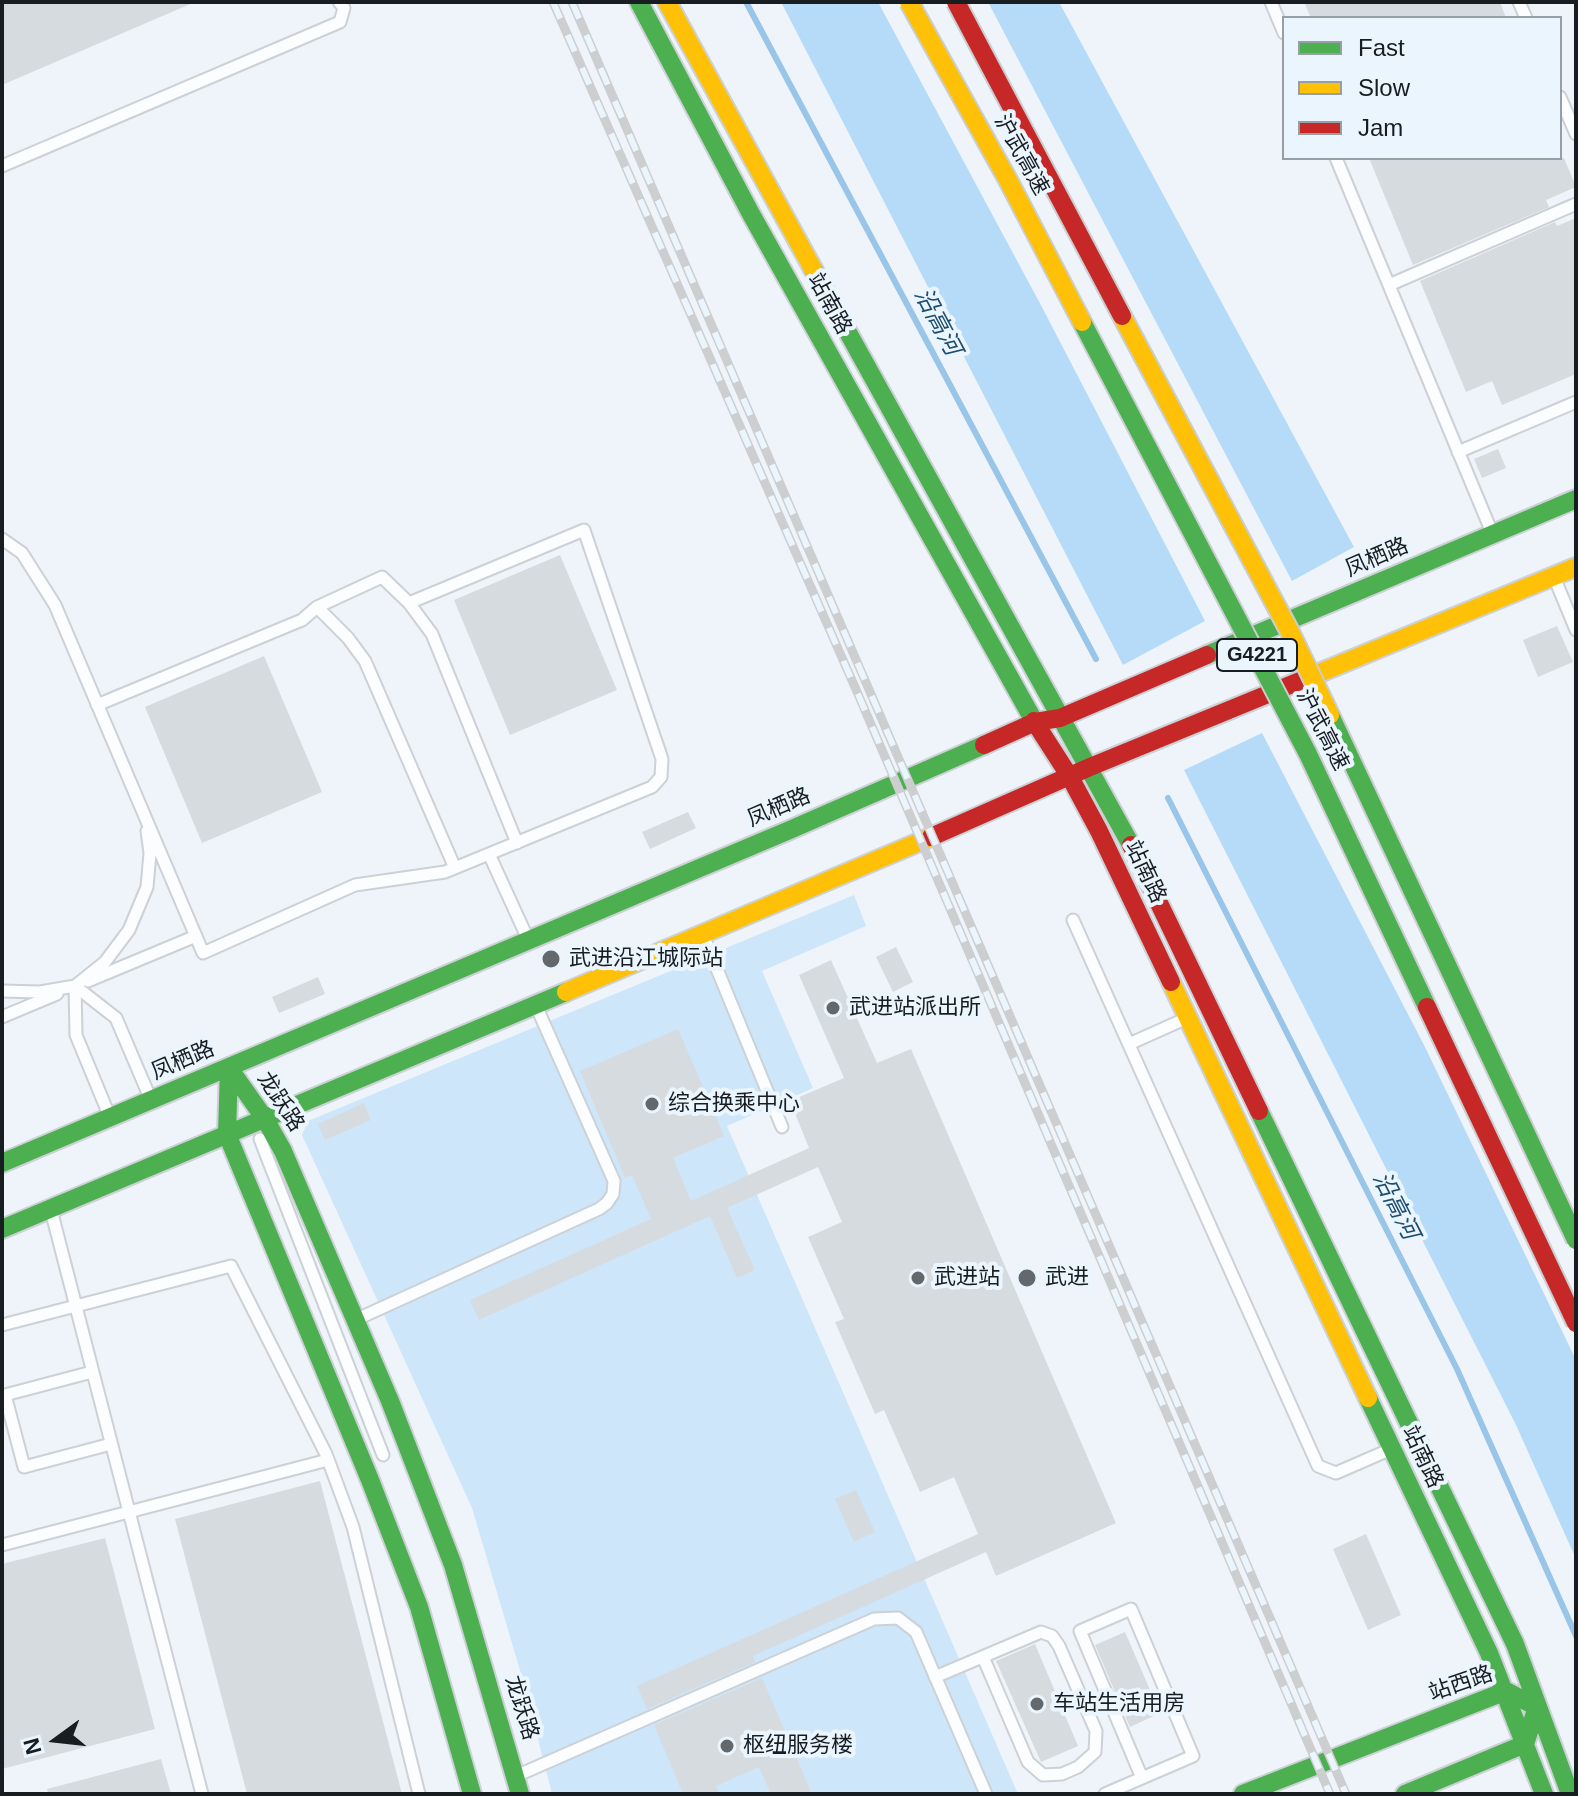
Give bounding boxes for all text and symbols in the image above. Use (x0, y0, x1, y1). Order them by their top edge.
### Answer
legend (1282, 16, 1562, 160)
text: Fast (1358, 34, 1405, 61)
text: Slow (1358, 74, 1410, 101)
street label: 沪武高速 (988, 110, 1054, 200)
text: Jam (1358, 114, 1403, 141)
street label: 站南路 (801, 269, 857, 339)
water label: 沿高河 (907, 283, 967, 361)
street label: 凤栖路 (1341, 533, 1413, 583)
road number: G4221 (1217, 639, 1297, 671)
street label: 沪武高速 (1290, 685, 1354, 775)
street label: 凤栖路 (743, 783, 815, 833)
street label: 站南路 (1119, 837, 1171, 907)
place label: 武进沿江城际站 (569, 946, 723, 972)
marker: 武进沿江城际站 (540, 948, 562, 970)
place label: 武进站派出所 (849, 995, 981, 1021)
marker: 武进站派出所 (824, 999, 842, 1017)
street label: 凤栖路 (147, 1036, 219, 1086)
street label: 龙跃路 (251, 1067, 309, 1137)
place label: 综合换乘中心 (668, 1091, 800, 1117)
marker: 综合换乘中心 (643, 1095, 661, 1113)
water label: 沿高河 (1366, 1167, 1424, 1245)
place label: 武进站 (934, 1265, 1000, 1291)
place label: 武进 (1045, 1265, 1089, 1291)
marker: 武进 (1016, 1267, 1038, 1289)
marker: 武进站 (909, 1269, 927, 1287)
street label: 站南路 (1396, 1422, 1448, 1492)
street label: 站西路 (1426, 1661, 1496, 1707)
street label: 龙跃路 (499, 1673, 543, 1743)
place label: 车站生活用房 (1053, 1691, 1185, 1717)
marker: 车站生活用房 (1028, 1695, 1046, 1713)
north arrow (16, 1700, 96, 1780)
place label: 枢纽服务楼 (743, 1733, 853, 1759)
text: N (18, 1735, 46, 1757)
marker: 枢纽服务楼 (718, 1737, 736, 1755)

